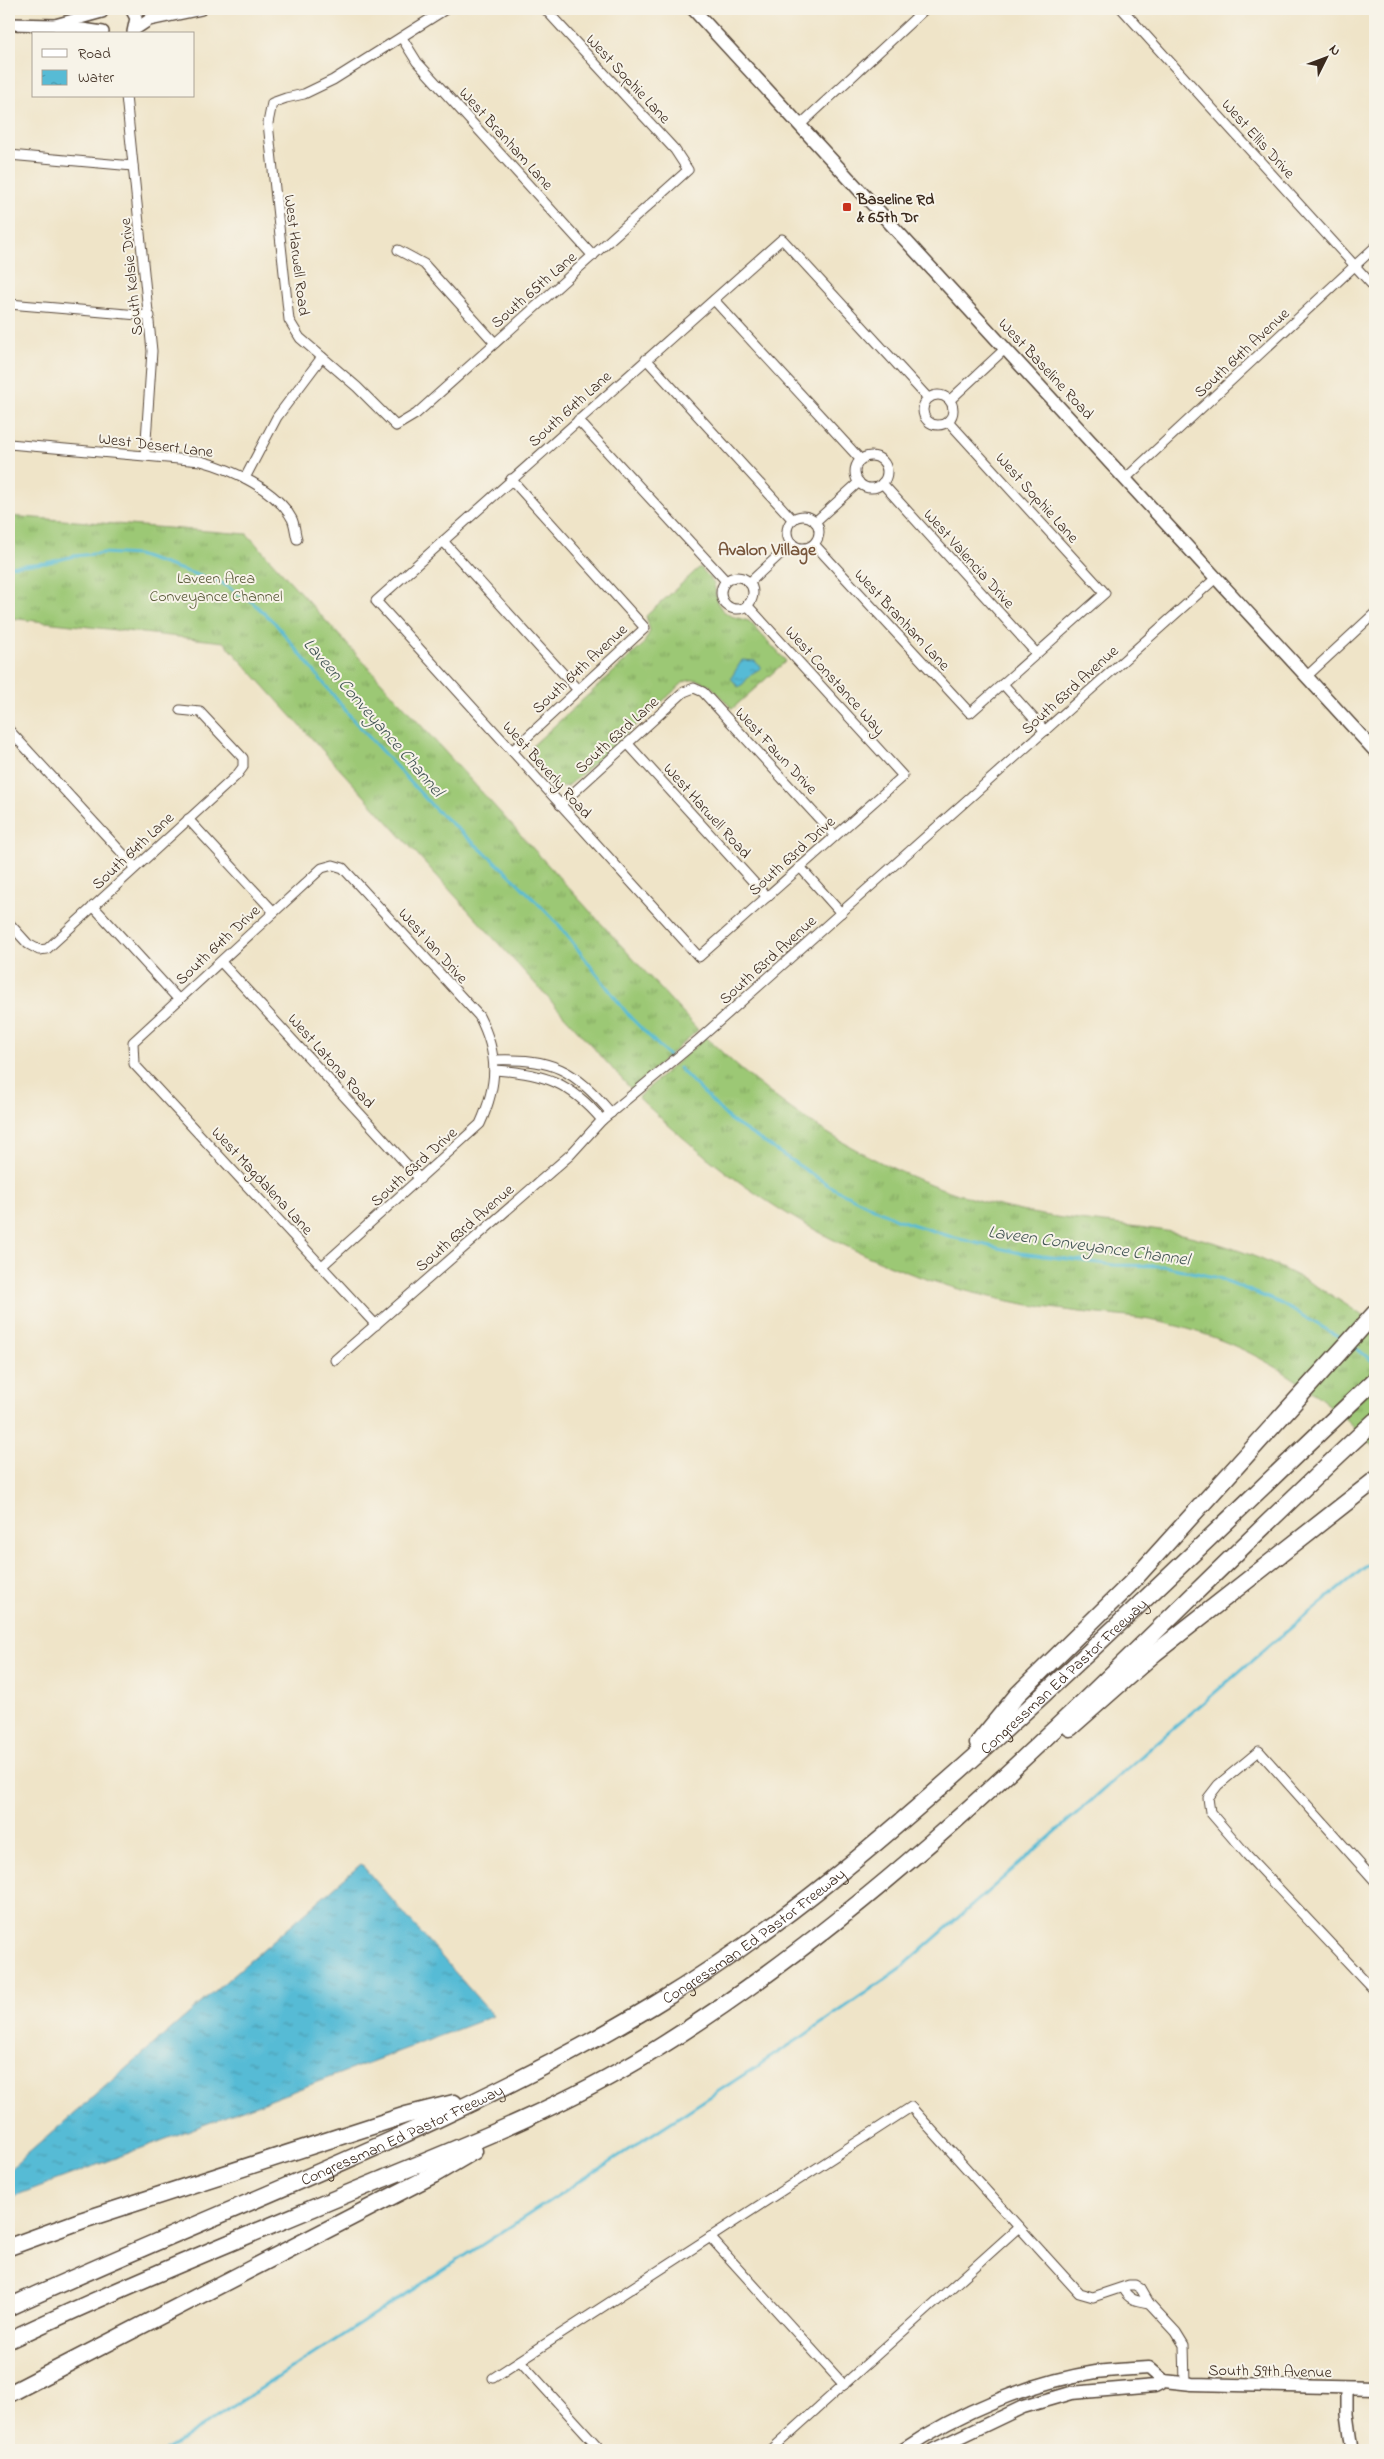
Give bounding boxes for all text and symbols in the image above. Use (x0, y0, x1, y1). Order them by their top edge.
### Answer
street label: West Sophie Lane (579, 29, 676, 130)
legend (32, 32, 195, 98)
north arrow (1302, 32, 1352, 82)
text: N (1324, 40, 1346, 61)
text: Road (78, 43, 111, 65)
text: Water (78, 67, 114, 89)
street label: West Branham Lane (453, 82, 559, 197)
street label: West Ellis Drive (1215, 94, 1301, 185)
place label: Baseline Rd & 65th Dr (856, 188, 934, 230)
street label: West Harwell Road (277, 193, 315, 317)
marker: Baseline Rd & 65th Dr (841, 201, 853, 213)
street label: South Kelsie Drive (114, 216, 150, 337)
street label: South 65th Lane (486, 246, 583, 335)
street label: South 64th Avenue (1189, 302, 1296, 404)
street label: West Baseline Road (992, 313, 1099, 426)
street label: South 64th Lane (523, 365, 618, 454)
street label: West Desert Lane (97, 427, 215, 465)
street label: West Sophie Lane (989, 448, 1085, 550)
street label: West Valencia Drive (917, 504, 1020, 615)
district label: Avalon Village (718, 538, 817, 565)
street label: West Branham Lane (848, 564, 956, 677)
park label: Laveen Area Conveyance Channel (149, 567, 283, 609)
street label: South 64th Avenue (527, 618, 634, 720)
street label: West Constance Way (779, 621, 890, 742)
water label: Laveen Conveyance Channel (296, 633, 450, 805)
street label: South 63rd Avenue (1016, 639, 1125, 741)
street label: South 63rd Lane (570, 691, 665, 780)
street label: West Fawn Drive (729, 702, 823, 801)
street label: West Beverly Road (496, 716, 597, 825)
street label: West Harwell Road (657, 758, 756, 865)
street label: South 64th Lane (87, 806, 181, 896)
street label: South 63rd Drive (744, 810, 842, 902)
street label: South 64th Drive (170, 899, 267, 991)
street label: West Ian Drive (392, 903, 474, 990)
street label: South 63rd Avenue (714, 909, 823, 1011)
street label: West Latona Road (281, 1008, 380, 1114)
street label: South 63rd Drive (366, 1121, 464, 1213)
street label: West Magdalena Lane (205, 1122, 319, 1241)
street label: South 63rd Avenue (411, 1178, 521, 1278)
water label: Laveen Conveyance Channel (986, 1220, 1193, 1274)
street label: Congressman Ed Pastor Freeway (975, 1593, 1154, 1761)
street label: Congressman Ed Pastor Freeway (658, 1863, 851, 2011)
street label: Congressman Ed Pastor Freeway (297, 2079, 508, 2193)
street label: South 59th Avenue (1208, 2359, 1333, 2385)

